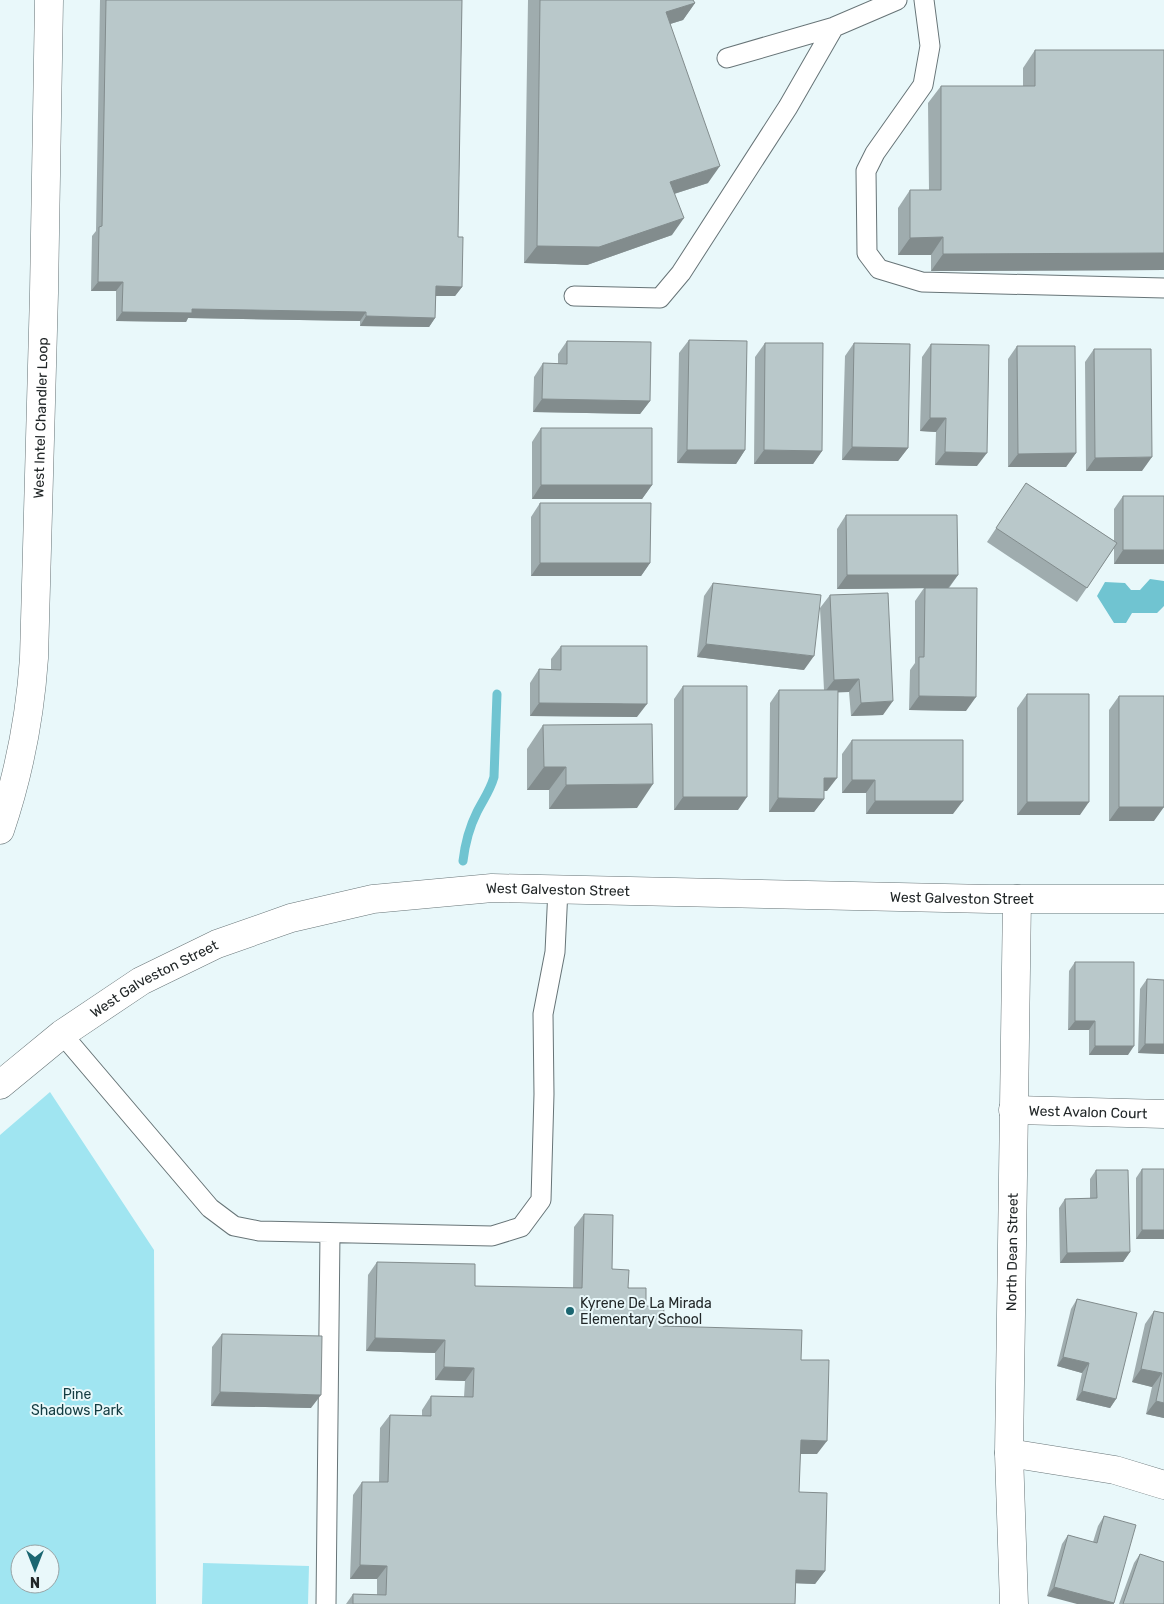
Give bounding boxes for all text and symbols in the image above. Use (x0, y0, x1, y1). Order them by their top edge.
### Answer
street label: West Intel Chandler Loop (30, 337, 51, 499)
street label: West Galveston Street (485, 879, 631, 900)
street label: West Galveston Street (890, 888, 1034, 908)
street label: West Galveston Street (87, 936, 221, 1021)
street label: West Avalon Court (1028, 1102, 1148, 1122)
street label: North Dean Street (1003, 1192, 1021, 1311)
place label: Kyrene De La Mirada Elementary School (580, 1295, 712, 1328)
marker: Kyrene De La Mirada Elementary School (564, 1305, 576, 1317)
park label: Pine Shadows Park (31, 1386, 124, 1419)
north arrow (10, 1544, 60, 1594)
text: N (30, 1573, 40, 1590)

